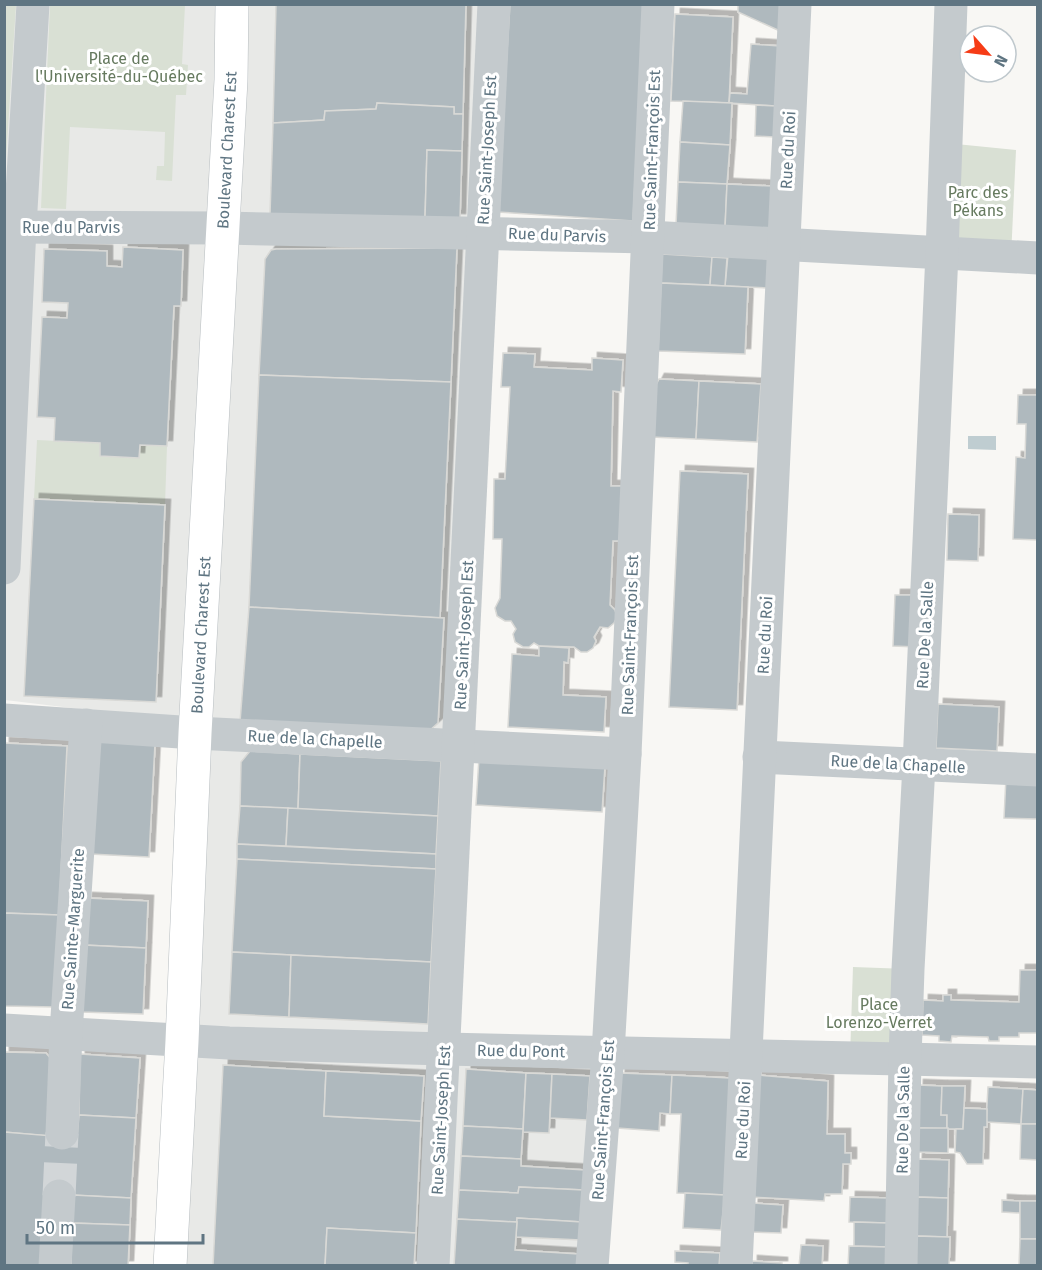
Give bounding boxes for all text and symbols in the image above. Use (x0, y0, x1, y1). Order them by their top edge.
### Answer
north arrow (958, 24, 1018, 84)
park label: Place de l'Université-du-Québec (35, 49, 203, 86)
text: N (990, 52, 1012, 70)
street label: Rue Saint-François Est (640, 69, 665, 231)
street label: Boulevard Charest Est (213, 70, 241, 229)
street label: Rue Saint-Joseph Est (474, 74, 500, 225)
street label: Rue du Roi (776, 110, 800, 190)
park label: Parc des Pékans (948, 183, 1008, 220)
street label: Rue du Parvis (22, 218, 120, 237)
street label: Rue du Parvis (508, 224, 606, 246)
street label: Rue Saint-François Est (618, 554, 643, 716)
street label: Boulevard Charest Est (187, 555, 215, 714)
street label: Rue Saint-Joseph Est (451, 559, 477, 710)
street label: Rue De la Salle (913, 581, 937, 689)
street label: Rue du Roi (753, 595, 777, 675)
street label: Rue de la Chapelle (247, 726, 383, 752)
street label: Rue de la Chapelle (830, 751, 966, 777)
street label: Rue Sainte-Marguerite (58, 847, 88, 1011)
park label: Place Lorenzo-Verret (826, 995, 933, 1032)
street label: Rue Saint-François Est (588, 1039, 619, 1201)
street label: Rue du Pont (477, 1041, 566, 1061)
street label: Rue Saint-Joseph Est (428, 1044, 454, 1195)
street label: Rue De la Salle (893, 1066, 913, 1174)
street label: Rue du Roi (731, 1080, 755, 1160)
scale bar (27, 1207, 202, 1245)
text: 50 m (36, 1217, 75, 1239)

